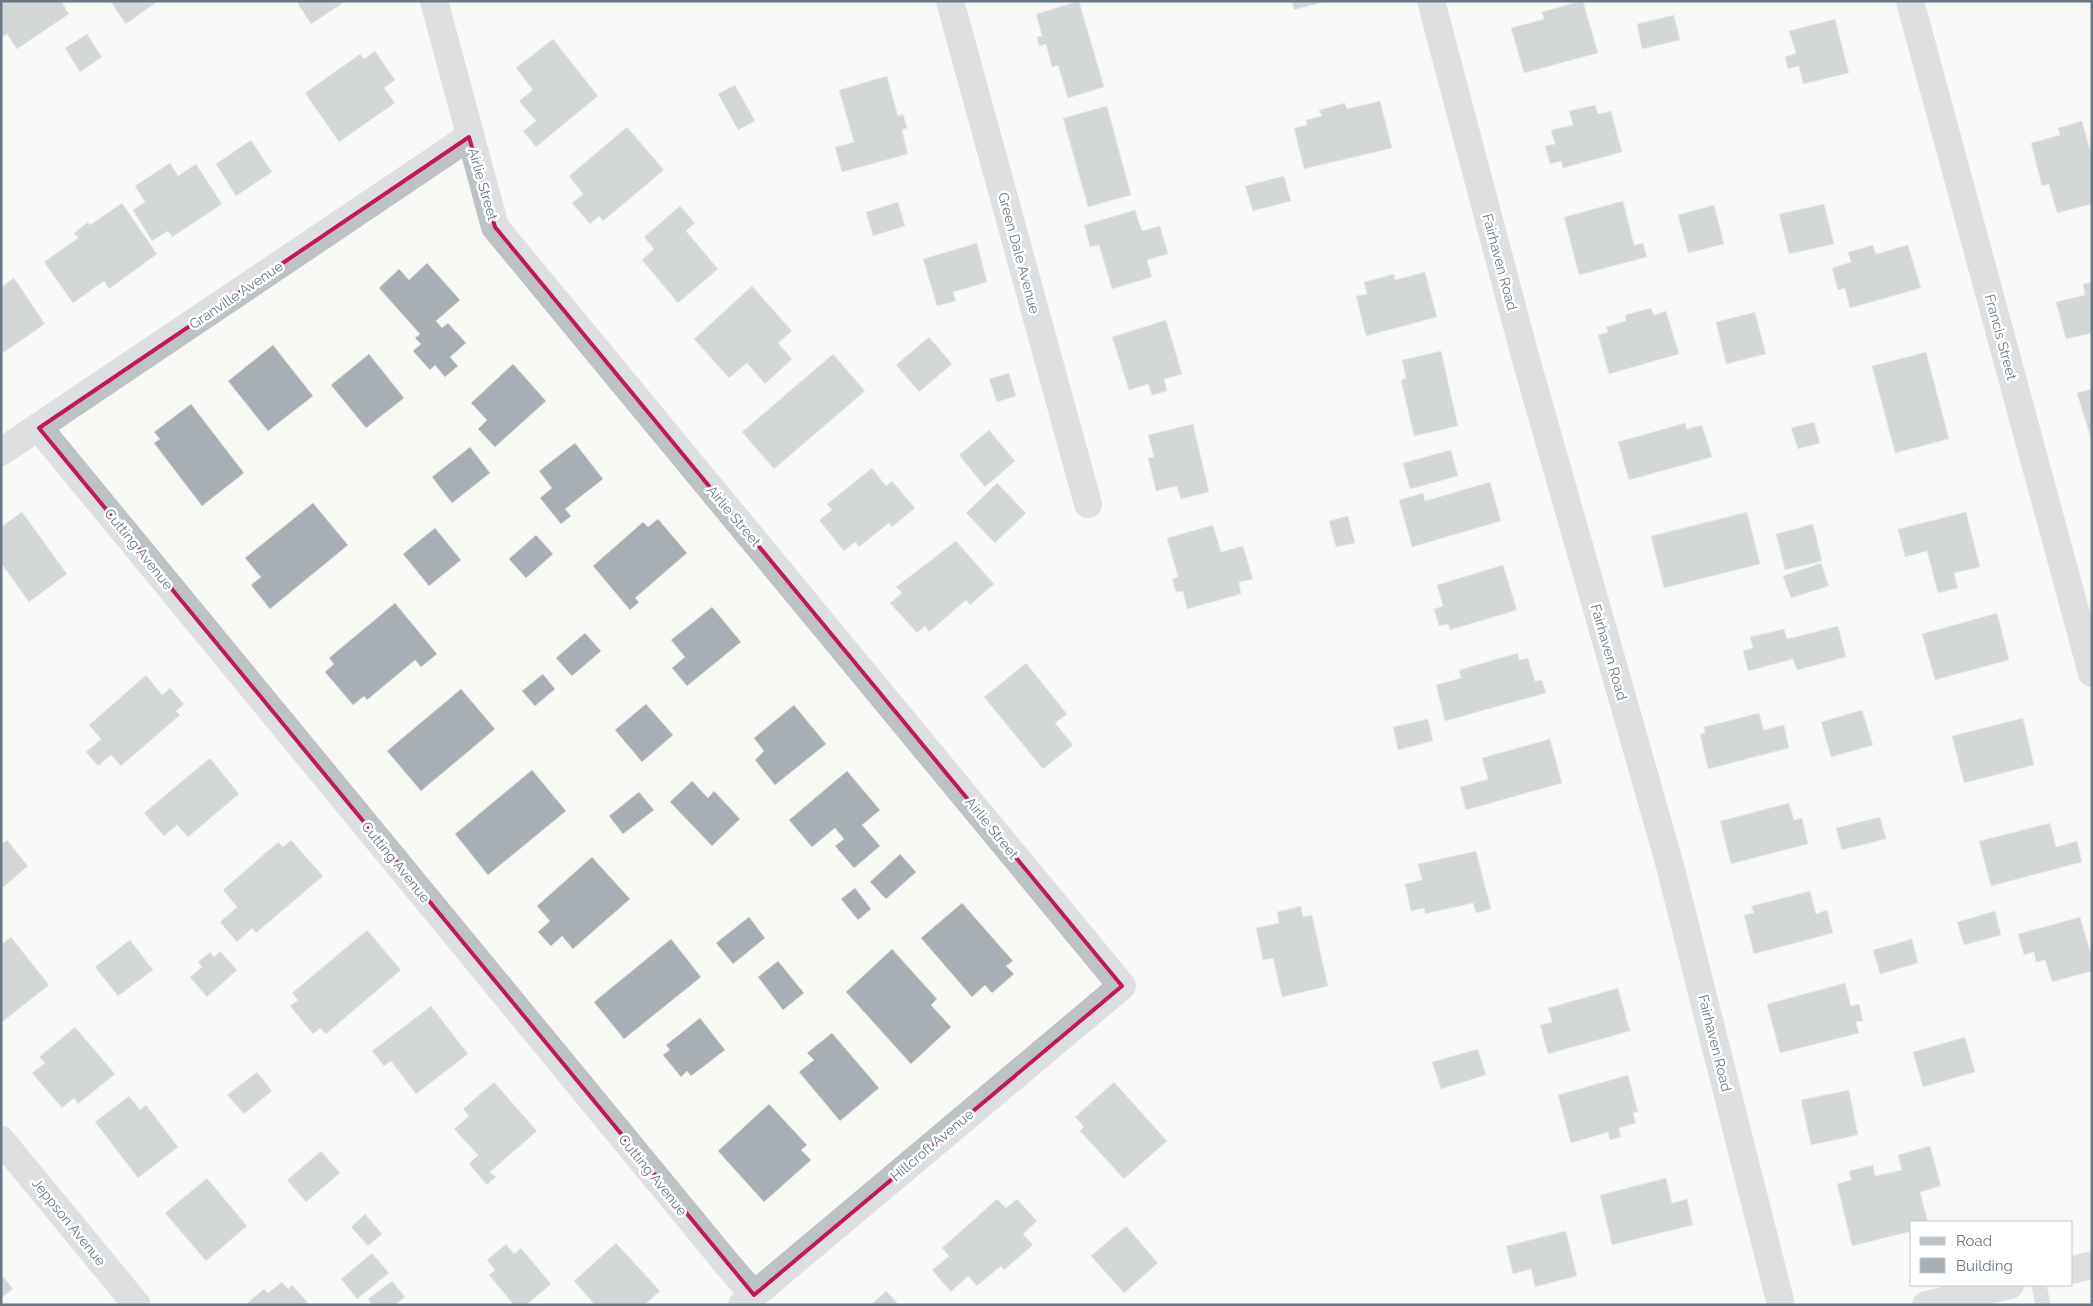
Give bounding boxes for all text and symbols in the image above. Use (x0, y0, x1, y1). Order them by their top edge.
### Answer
street label: Airlie Street (465, 146, 501, 222)
street label: Green Dale Avenue (995, 191, 1043, 315)
street label: Fairhaven Road (1479, 212, 1521, 312)
street label: Granville Avenue (186, 258, 286, 332)
street label: Francis Street (1982, 292, 2020, 382)
street label: Airlie Street (704, 482, 764, 550)
street label: Cutting Avenue (101, 505, 177, 593)
street label: Fairhaven Road (1588, 602, 1630, 702)
street label: Airlie Street (962, 794, 1022, 862)
street label: Cutting Avenue (358, 818, 434, 906)
street label: Fairhaven Road (1695, 993, 1735, 1093)
street label: Hillcroft Avenue (887, 1106, 977, 1184)
street label: Cutting Avenue (615, 1131, 691, 1219)
street label: Jeppson Avenue (29, 1175, 109, 1269)
legend (1910, 1221, 2073, 1286)
text: Road (1956, 1232, 1992, 1250)
text: Building (1956, 1257, 2013, 1275)

